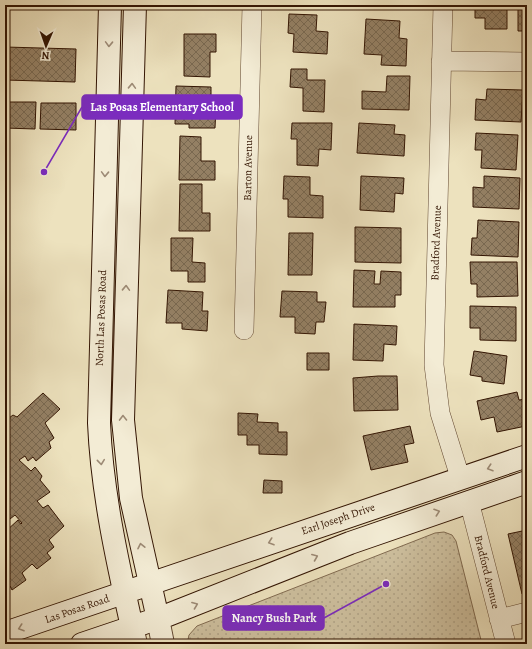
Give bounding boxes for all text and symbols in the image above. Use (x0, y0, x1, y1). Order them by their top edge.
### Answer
north arrow (26, 26, 66, 66)
one-way arrow (105, 41, 113, 47)
text: N (41, 48, 50, 63)
one-way arrow (128, 83, 136, 89)
callout: Las Posas Elementary School (82, 95, 242, 119)
text: Las Posas Elementary School (90, 99, 235, 115)
street label: Barton Avenue (240, 135, 256, 201)
one-way arrow (101, 171, 109, 177)
street label: Bradford Avenue (427, 205, 445, 281)
street label: North Las Posas Road (92, 269, 110, 366)
one-way arrow (122, 285, 130, 291)
one-way arrow (119, 415, 127, 421)
one-way arrow (96, 459, 105, 465)
one-way arrow (487, 463, 494, 472)
street label: Earl Joseph Drive (299, 499, 377, 539)
one-way arrow (434, 508, 441, 517)
street label: Bradford Avenue (471, 534, 503, 610)
one-way arrow (268, 537, 275, 546)
one-way arrow (137, 543, 145, 549)
one-way arrow (312, 553, 319, 561)
street label: Las Posas Road (43, 591, 111, 627)
one-way arrow (191, 601, 198, 609)
callout: Nancy Bush Park (223, 606, 324, 630)
text: Nancy Bush Park (232, 610, 317, 626)
one-way arrow (18, 623, 25, 631)

